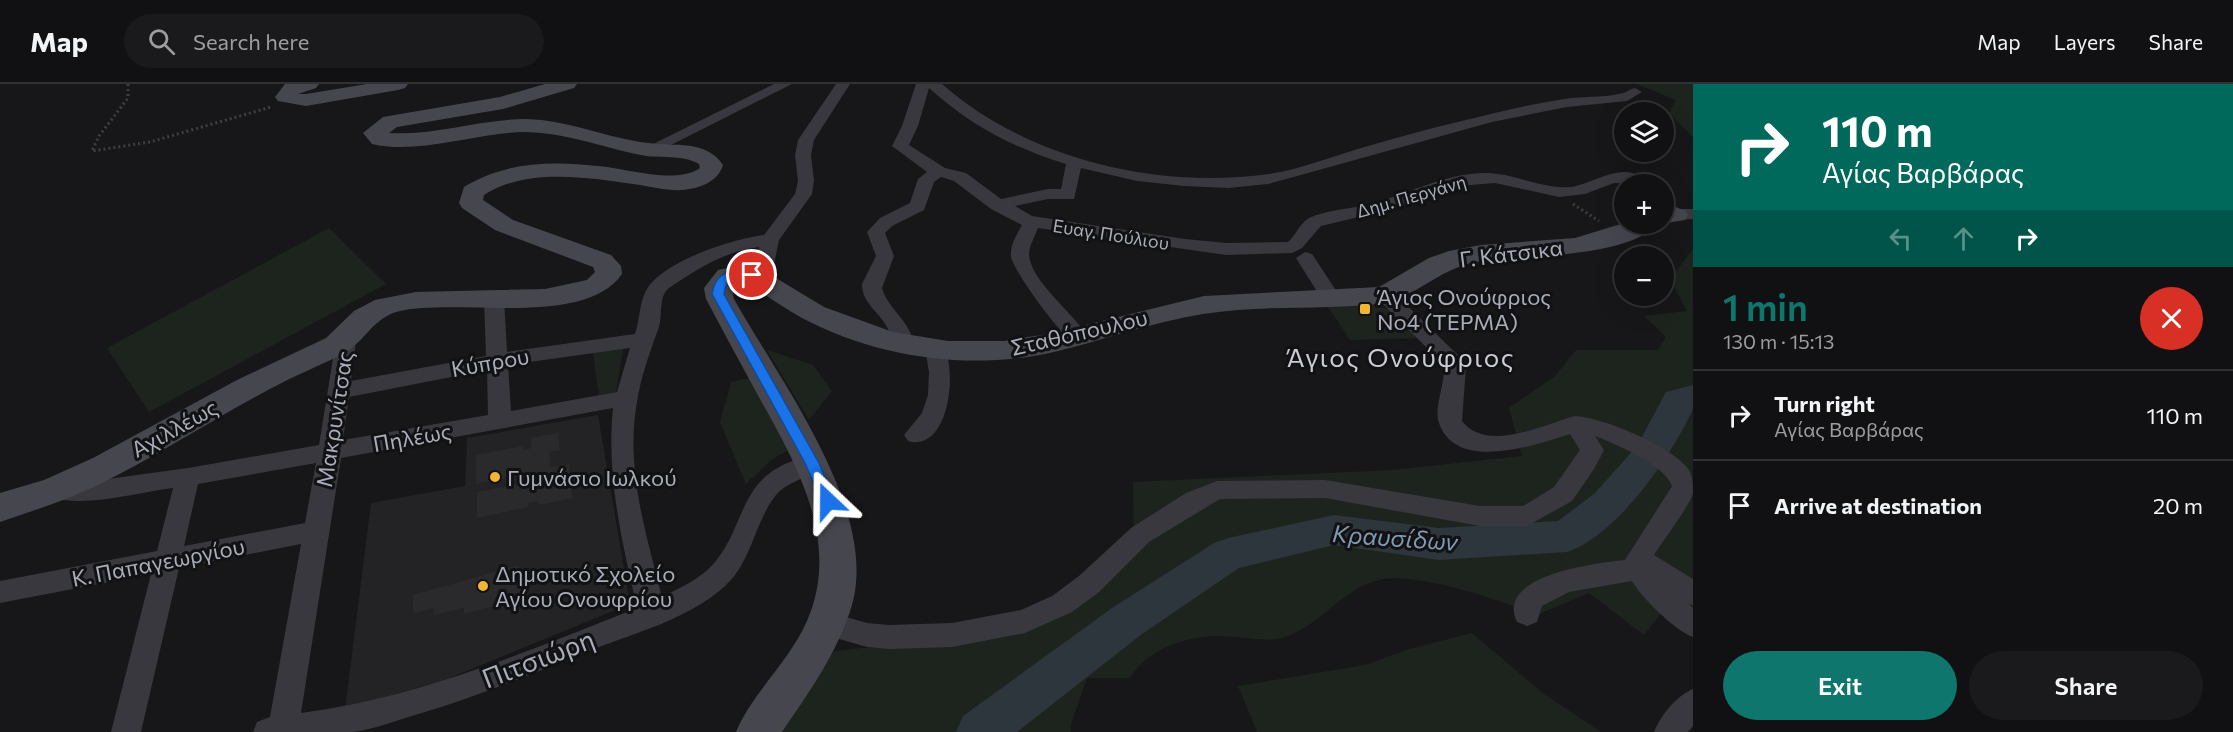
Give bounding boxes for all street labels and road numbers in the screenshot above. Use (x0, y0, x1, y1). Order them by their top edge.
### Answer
street label: Δημ. Περγάνη (1354, 170, 1468, 222)
street label: Ευαγ. Πούλιου (1051, 214, 1171, 254)
street label: Γ. Κάτσικα (1458, 233, 1564, 273)
street label: Σταθόπουλου (1008, 303, 1150, 361)
street label: Κύπρου (449, 342, 531, 382)
street label: Μακρυνίτσας (310, 349, 358, 489)
street label: Αχιλλέως (126, 393, 222, 463)
street label: Πηλέως (371, 417, 453, 457)
street label: Κ. Παπαγεωργίου (69, 532, 247, 592)
street label: Πιτσιώρη (477, 622, 599, 694)

